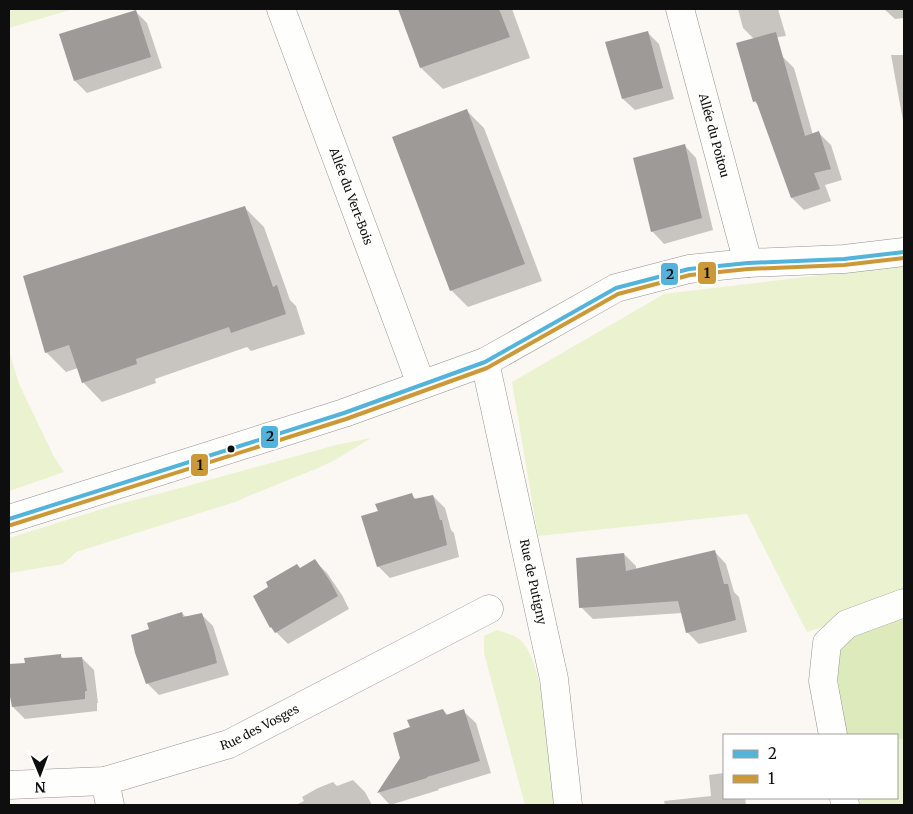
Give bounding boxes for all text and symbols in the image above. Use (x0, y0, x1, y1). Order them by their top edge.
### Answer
street label: Allée du Poitou (696, 91, 733, 180)
street label: Allée du Vert-Bois (326, 145, 376, 247)
line badge: 1 (697, 261, 717, 285)
line badge: 2 (660, 262, 679, 286)
text: 1 (704, 264, 711, 282)
text: 2 (666, 265, 674, 283)
line badge: 2 (260, 425, 279, 449)
text: 2 (266, 427, 274, 445)
unlabelled marker (226, 444, 236, 454)
line badge: 1 (190, 453, 209, 477)
text: 1 (197, 456, 204, 474)
street label: Rue de Putigny (517, 538, 550, 626)
street label: Rue des Vosges (218, 701, 301, 753)
legend (723, 734, 898, 799)
text: 2 (768, 744, 777, 763)
north arrow (15, 749, 65, 799)
text: 1 (768, 769, 775, 788)
text: N (35, 778, 46, 796)

